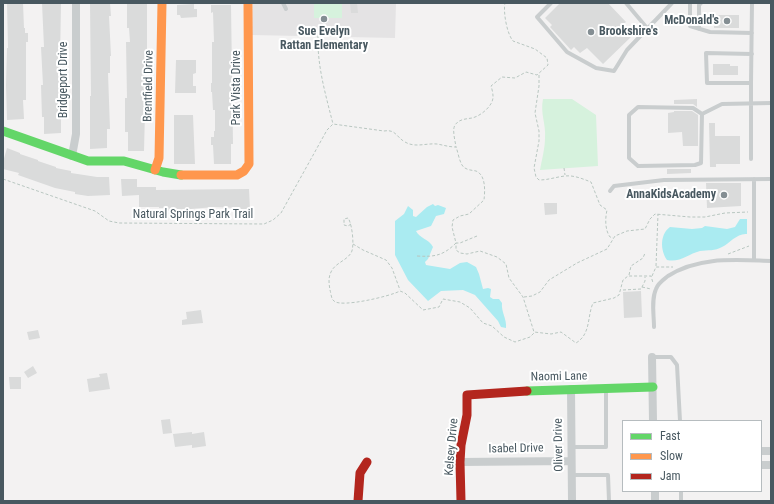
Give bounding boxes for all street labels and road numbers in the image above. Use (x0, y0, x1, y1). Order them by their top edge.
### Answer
street label: Bridgeport Drive (57, 42, 71, 118)
street label: Brentfield Drive (141, 50, 157, 122)
street label: Park Vista Drive (230, 50, 244, 126)
street label: Natural Springs Park Trail (133, 208, 253, 222)
street label: Naomi Lane (531, 369, 587, 385)
street label: Kelsey Drive (442, 418, 462, 476)
street label: Oliver Drive (551, 418, 567, 472)
street label: Isabel Drive (488, 441, 544, 457)

